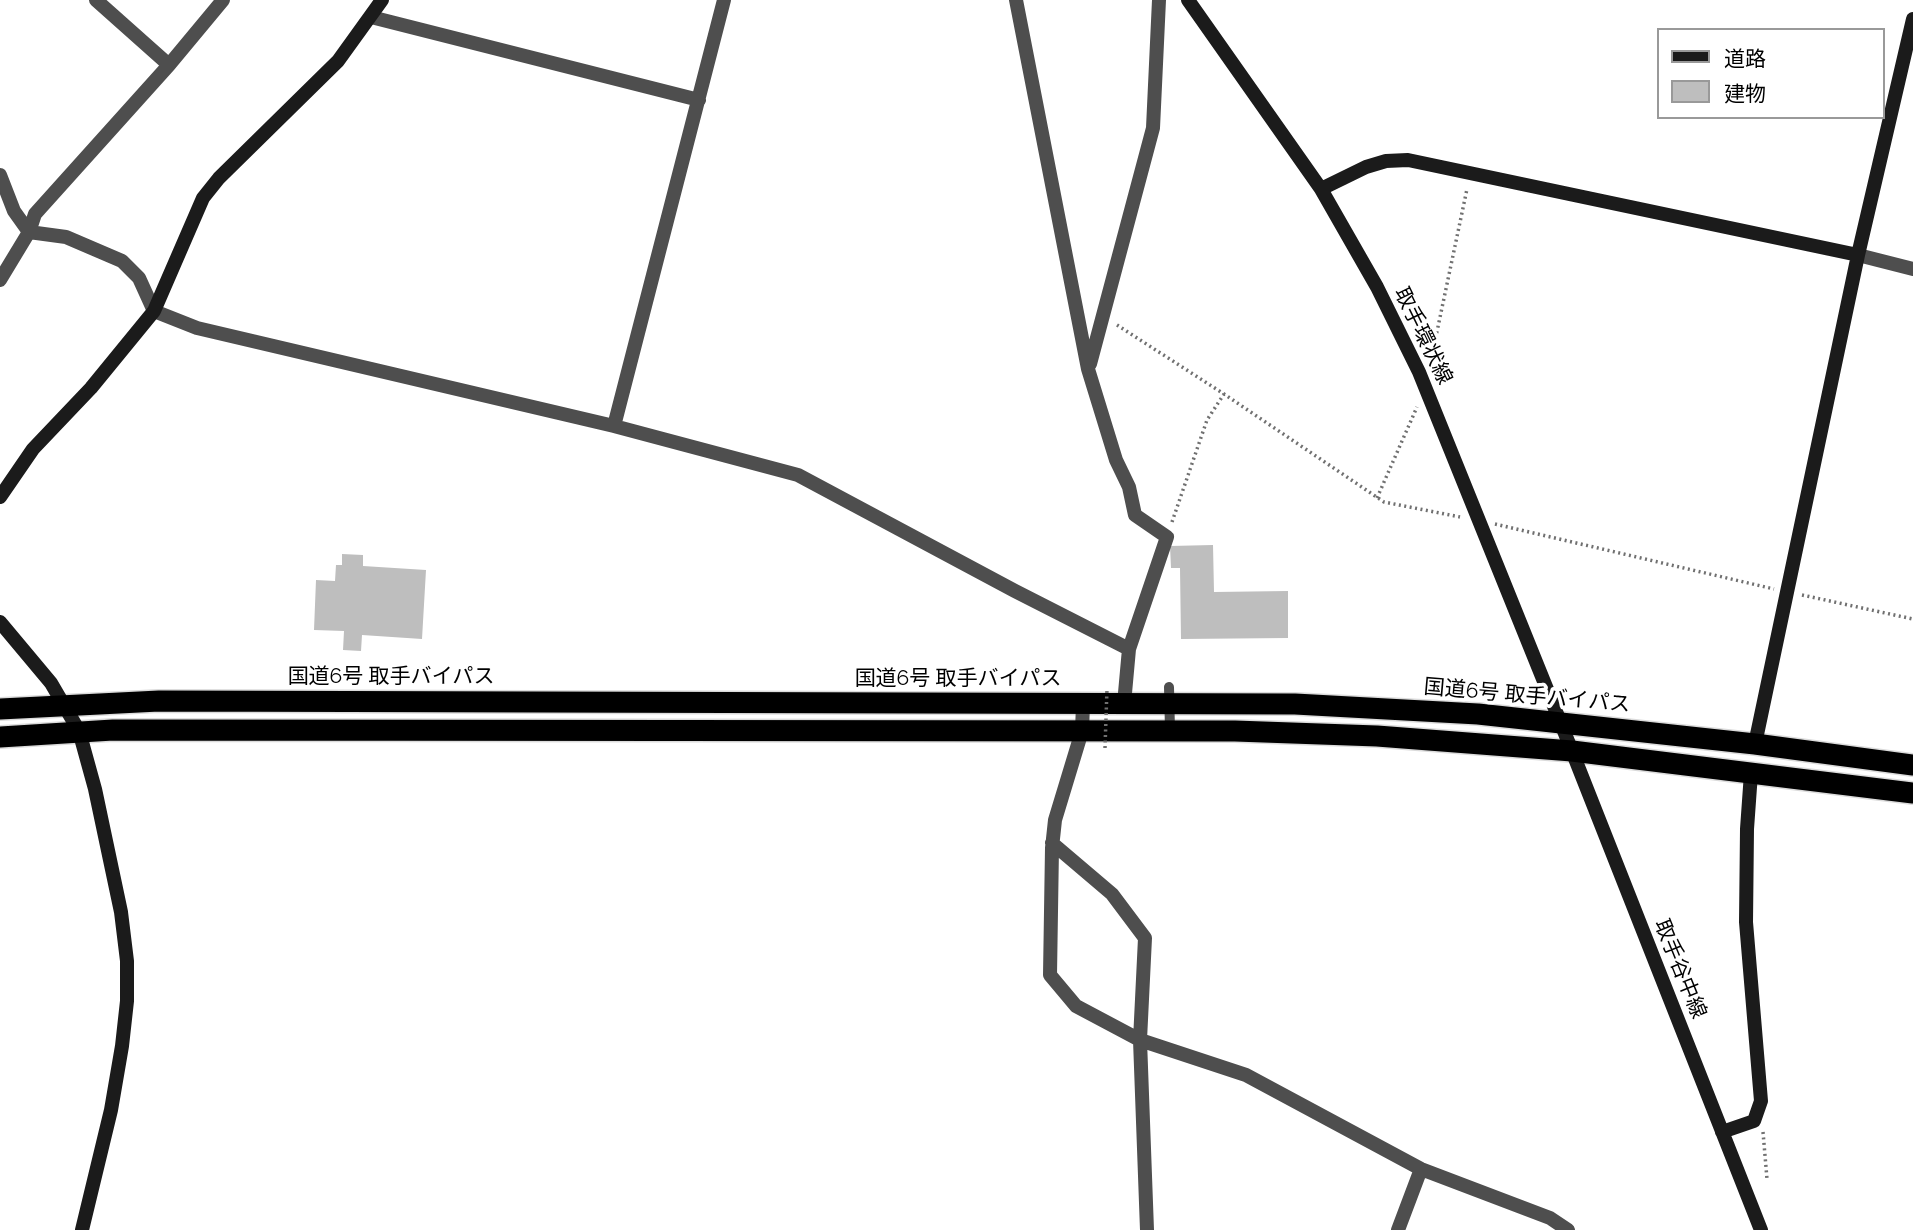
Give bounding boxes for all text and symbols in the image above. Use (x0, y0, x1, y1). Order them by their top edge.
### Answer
legend (1658, 28, 1885, 119)
text: 道路 (1724, 46, 1766, 71)
text: 建物 (1724, 81, 1766, 106)
street label: 取手環状線 (1389, 283, 1457, 389)
street label: 国道6号 取手バイパス (287, 664, 495, 690)
street label: 国道6号 取手バイパス (854, 666, 1062, 692)
street label: 国道6号 取手バイパス (1423, 674, 1631, 718)
street label: 取手谷中線 (1649, 916, 1711, 1022)

